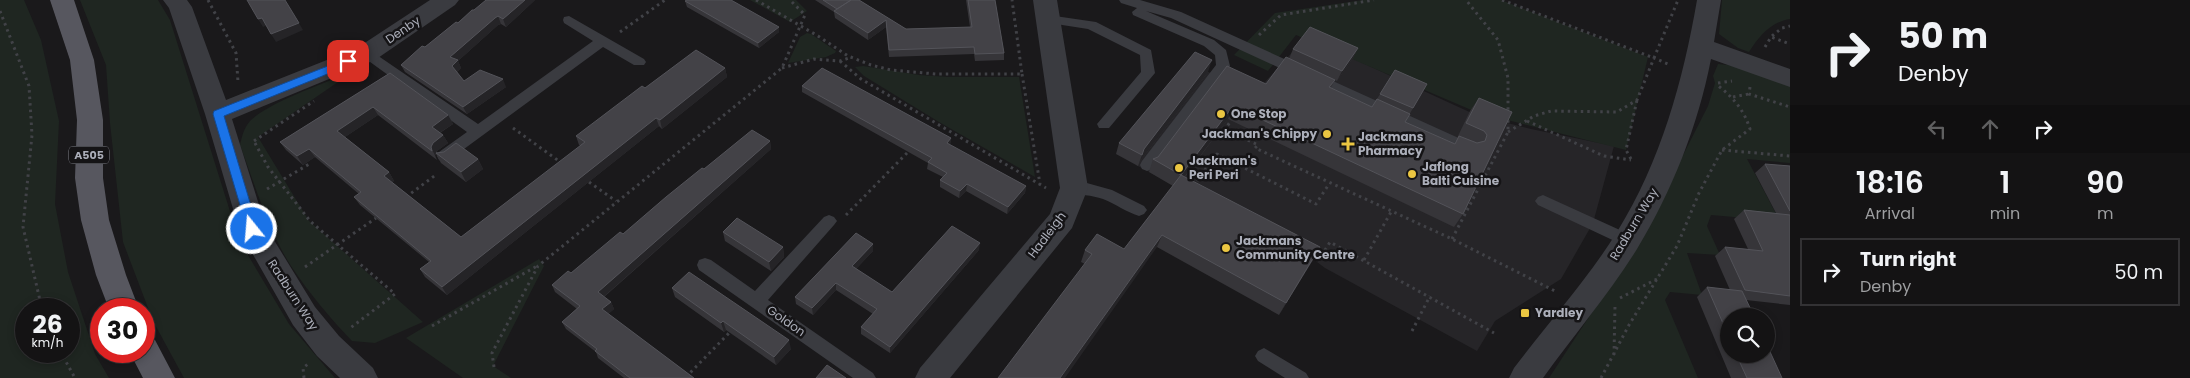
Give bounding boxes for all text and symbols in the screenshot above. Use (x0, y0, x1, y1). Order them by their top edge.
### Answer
text: 50 m (1898, 11, 1988, 60)
street label: Denby (382, 12, 424, 47)
icon: right (1815, 20, 1880, 85)
pin (327, 40, 369, 82)
icon: arrive (334, 47, 362, 75)
text: Denby (1898, 58, 1969, 89)
place label: One Stop (1231, 105, 1287, 122)
marker: One Stop (1215, 108, 1227, 120)
icon: left (1923, 115, 1951, 143)
icon: ahead (1976, 115, 2004, 143)
icon: right (2029, 115, 2057, 143)
place label: Jackman's Chippy (1202, 125, 1317, 142)
marker: Jackman's Chippy (1321, 128, 1333, 140)
place label: Jackmans Pharmacy (1358, 128, 1424, 159)
marker: Jackmans Pharmacy (1342, 138, 1354, 150)
road number: A505 (69, 146, 109, 164)
place label: Jackman's Peri Peri (1189, 152, 1257, 183)
place label: Jaflong Balti Cuisine (1422, 158, 1500, 189)
text: 18:16 (1856, 161, 1924, 204)
text: 1 (2000, 161, 2010, 204)
text: 90 (2086, 161, 2124, 204)
marker: Jackman's Peri Peri (1173, 162, 1185, 174)
marker: Jaflong Balti Cuisine (1406, 168, 1418, 180)
street label: Radburn Way (1605, 184, 1662, 263)
position arrow (225, 202, 277, 254)
text: Arrival (1865, 202, 1915, 225)
text: min (1990, 202, 2020, 225)
text: m (2097, 202, 2113, 225)
street label: Hadleigh (1024, 208, 1070, 261)
place label: Jackmans Community Centre (1236, 232, 1356, 263)
marker: Jackmans Community Centre (1220, 242, 1232, 254)
text: Turn right (1860, 246, 1956, 273)
street label: Radburn Way (264, 256, 323, 334)
icon: right (1817, 258, 1845, 286)
text: 50 m (2114, 259, 2163, 286)
text: Denby (1860, 275, 1911, 298)
speed limit sign: 30 (90, 298, 155, 363)
street label: Goldon (764, 301, 809, 340)
place label: Yardley (1535, 304, 1583, 321)
text: 26 (32, 307, 63, 342)
marker: Yardley (1519, 307, 1531, 319)
map controls (1720, 308, 1775, 363)
button: search (1720, 308, 1775, 363)
text: km/h (32, 334, 63, 351)

